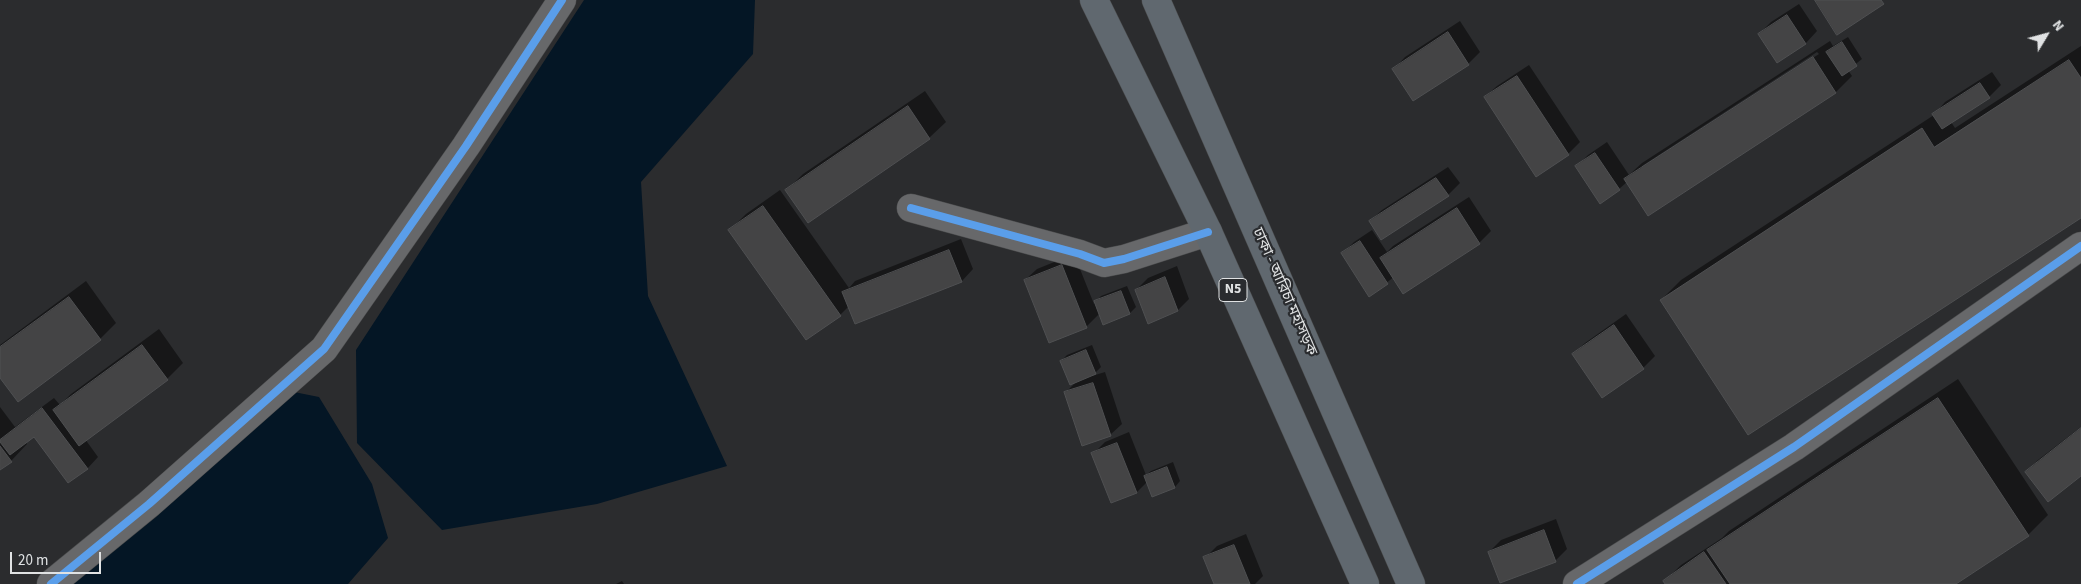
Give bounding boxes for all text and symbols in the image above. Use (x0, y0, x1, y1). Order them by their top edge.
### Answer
north arrow (2021, 10, 2071, 60)
text: N (2047, 16, 2069, 36)
street label: ঢাকা - আরিচা মহাসড়ক (1248, 225, 1320, 359)
road number: N5 (1219, 278, 1247, 302)
scale bar (12, 542, 104, 574)
text: 20 m (18, 550, 48, 571)

